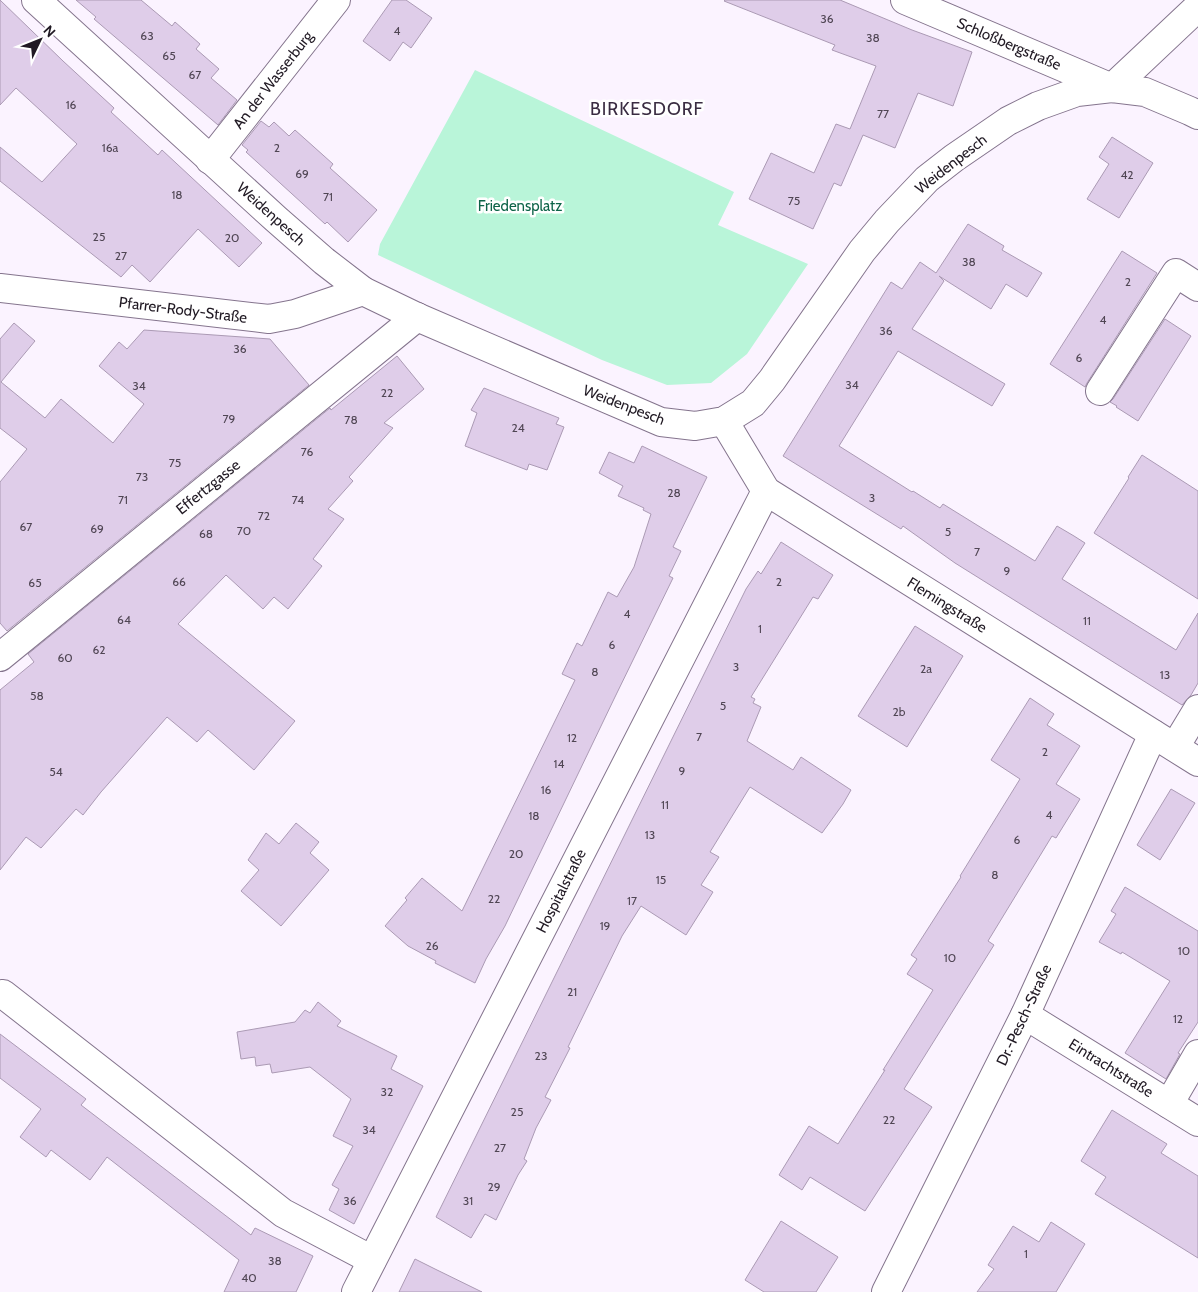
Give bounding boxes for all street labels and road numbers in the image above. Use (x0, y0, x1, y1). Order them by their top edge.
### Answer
street label: Schloßbergstraße (954, 14, 1064, 74)
street label: An der Wasserburg (229, 27, 317, 132)
street label: Weidenpesch (912, 130, 990, 198)
street label: Weidenpesch (233, 179, 309, 249)
street label: Pfarrer-Rody-Straße (118, 293, 249, 327)
street label: Weidenpesch (581, 381, 667, 429)
street label: Effertzgasse (172, 456, 244, 518)
street label: Flemingstraße (904, 573, 990, 637)
street label: Hospitalstraße (532, 846, 590, 936)
street label: Dr.-Pesch-Straße (993, 961, 1055, 1068)
street label: Eintrachtstraße (1065, 1035, 1157, 1101)

